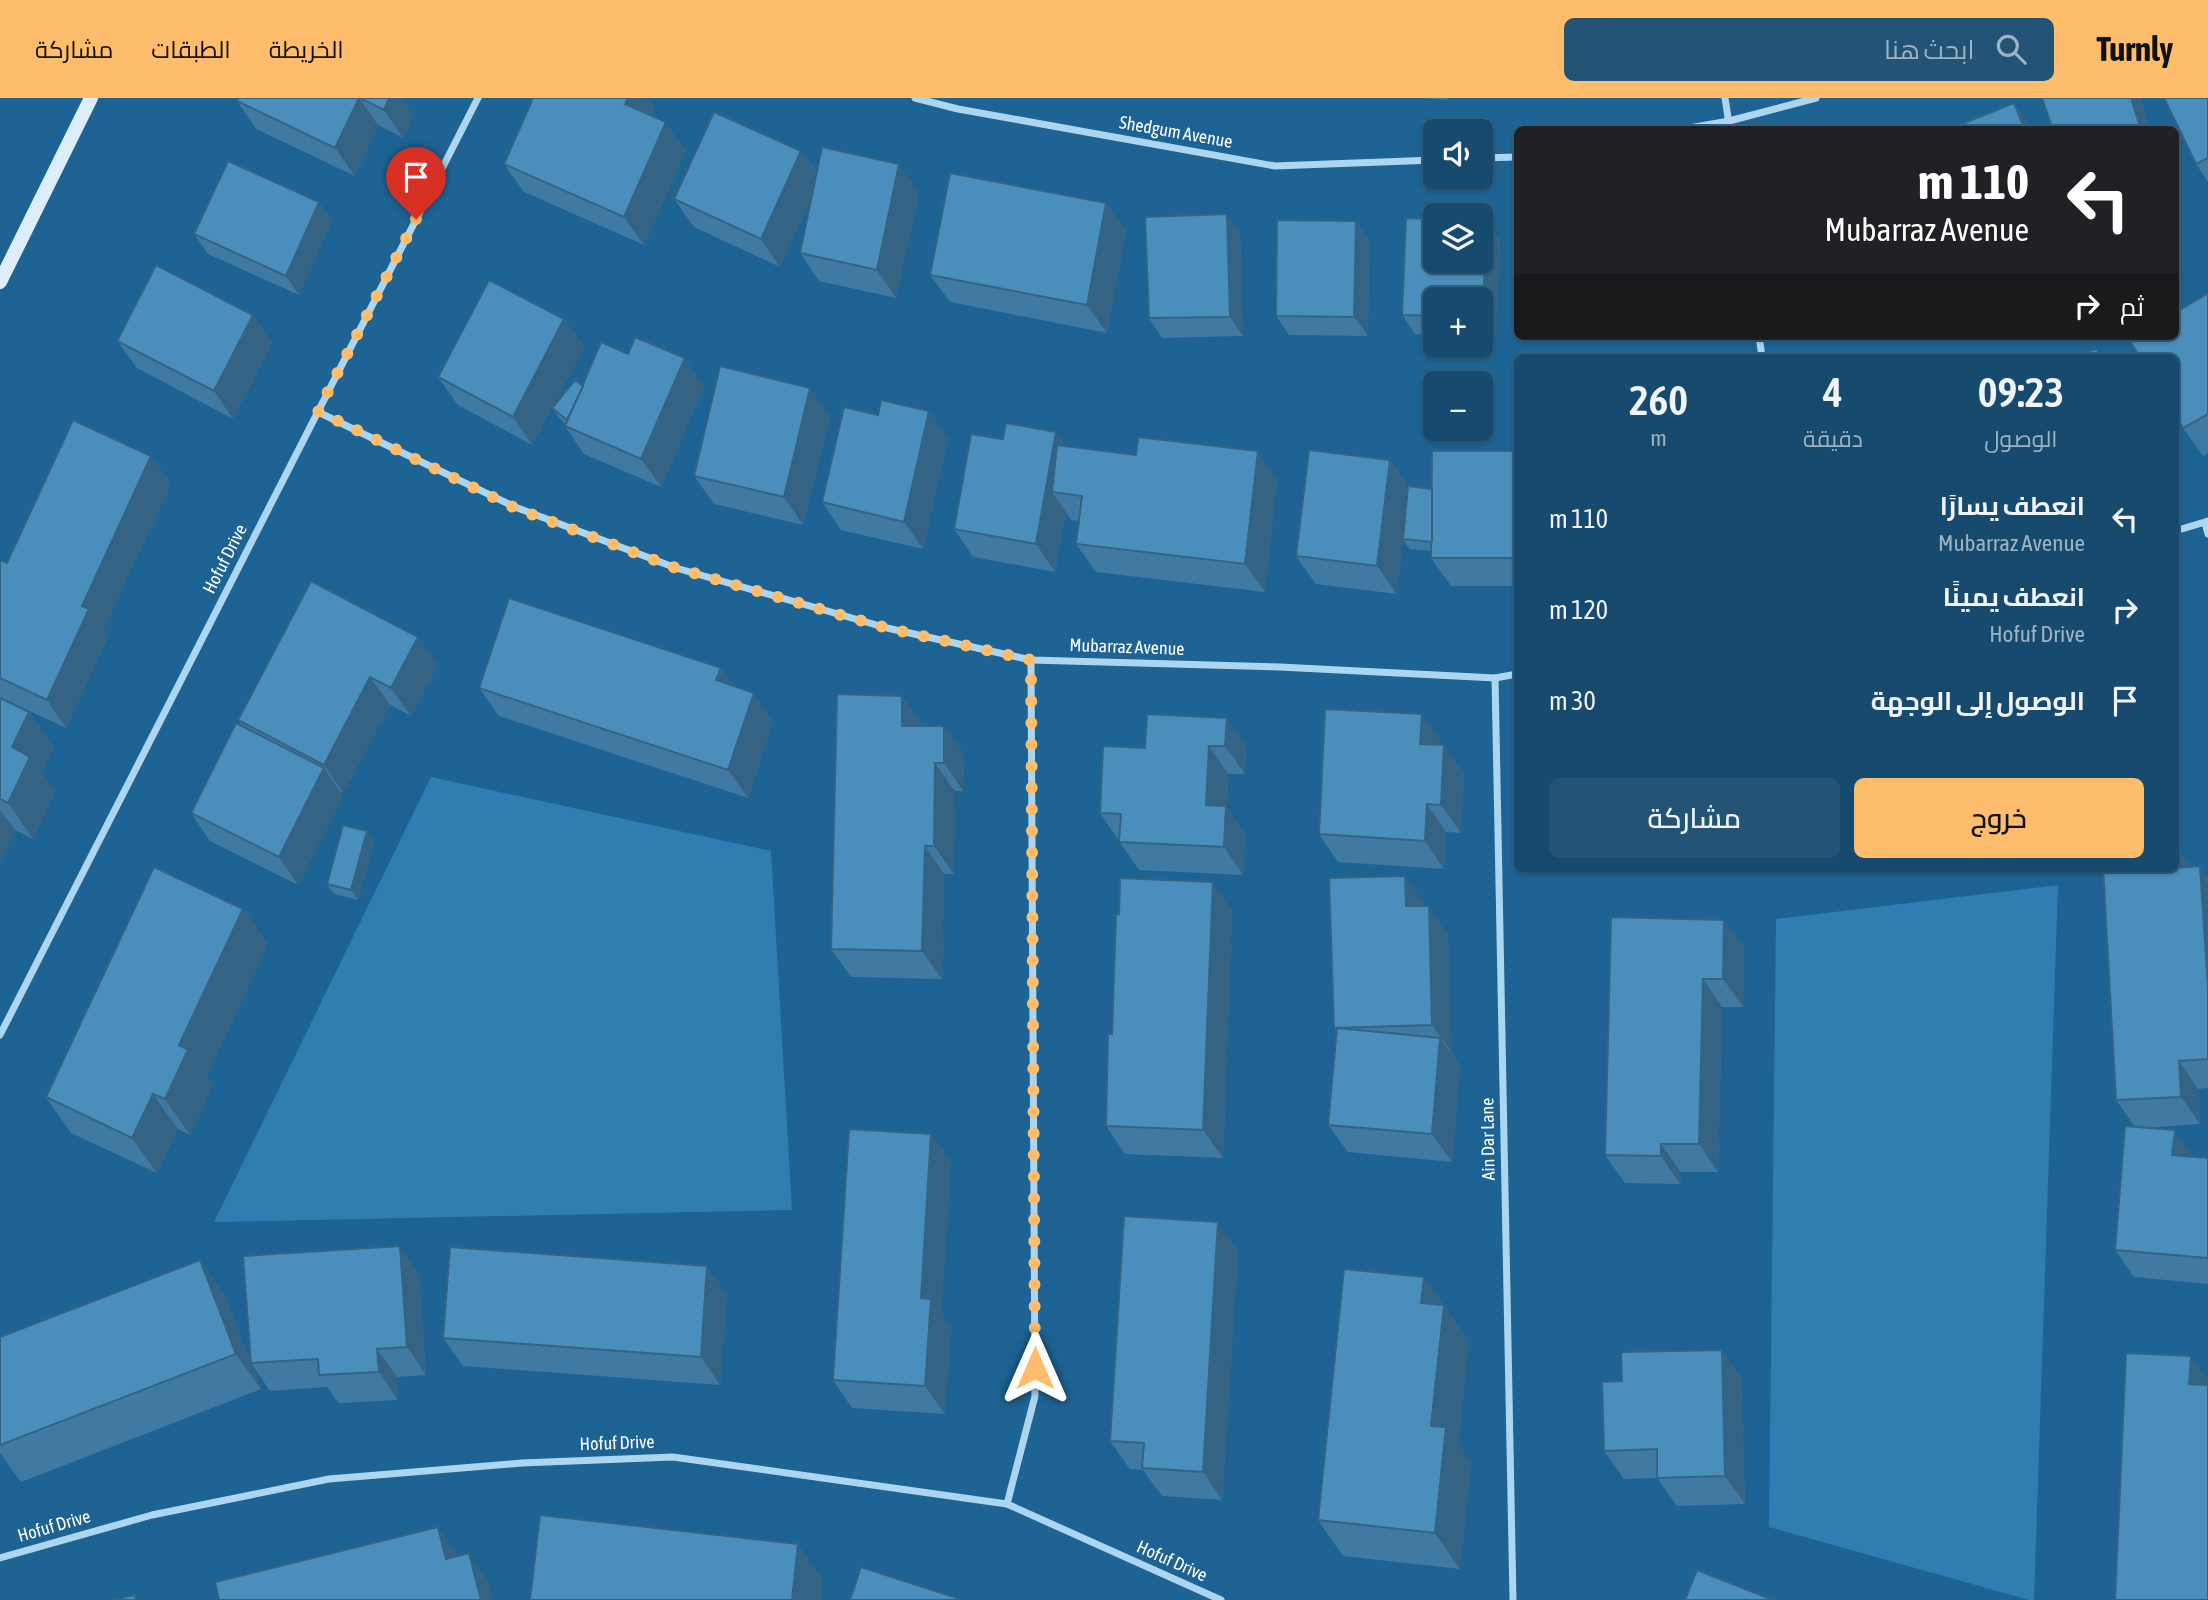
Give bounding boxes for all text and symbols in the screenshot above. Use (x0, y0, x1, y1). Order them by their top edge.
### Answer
search box (1564, 18, 2054, 81)
icon: search (1992, 30, 2030, 68)
text: Turnly (2096, 30, 2173, 68)
text: ابحث هنا (1884, 35, 1974, 65)
text: مشاركة (35, 36, 113, 63)
text: الطبقات (151, 36, 231, 63)
text: الخريطة (269, 36, 344, 63)
street label: Shedgum Avenue (1118, 111, 1234, 152)
map controls (1423, 119, 1493, 441)
button: sound (1423, 119, 1493, 189)
pin (386, 147, 446, 219)
text: 110 m (1918, 153, 2029, 209)
icon: left (2053, 154, 2144, 245)
icon: arrive (397, 158, 435, 196)
button: layers (1423, 203, 1493, 273)
text: Mubarraz Avenue (1824, 211, 2029, 248)
button: + (1423, 287, 1493, 357)
icon: right (2068, 287, 2106, 325)
text: ثم (2120, 292, 2144, 322)
text: 4 (1823, 368, 1843, 416)
text: 09:23 (1978, 368, 2064, 416)
button: − (1423, 371, 1493, 441)
text: 260 (1629, 376, 1688, 424)
text: m (1650, 425, 1667, 451)
text: دقيقة (1803, 426, 1863, 452)
text: الوصول (1984, 426, 2058, 452)
text: انعطف يسارًا (1940, 491, 2085, 521)
icon: left (2106, 500, 2144, 538)
text: 110 m (1549, 504, 1608, 534)
street label: Hofuf Drive (198, 521, 251, 597)
text: Mubarraz Avenue (1938, 530, 2085, 556)
text: انعطف يمينًا (1943, 582, 2085, 612)
icon: right (2106, 591, 2144, 629)
text: 120 m (1549, 595, 1608, 625)
text: Hofuf Drive (1989, 621, 2085, 647)
street label: Mubarraz Avenue (1069, 634, 1185, 659)
icon: arrive (2106, 682, 2144, 720)
text: 30 m (1549, 686, 1596, 716)
text: الوصول إلى الوجهة (1871, 686, 2085, 716)
button: مشاركة (1549, 778, 1840, 858)
button: خروج (1854, 778, 2144, 858)
street label: Ain Dar Lane (1476, 1098, 1499, 1180)
position arrow (998, 1331, 1072, 1405)
street label: Hofuf Drive (579, 1431, 655, 1454)
street label: Hofuf Drive (15, 1505, 93, 1546)
street label: Hofuf Drive (1134, 1536, 1211, 1585)

